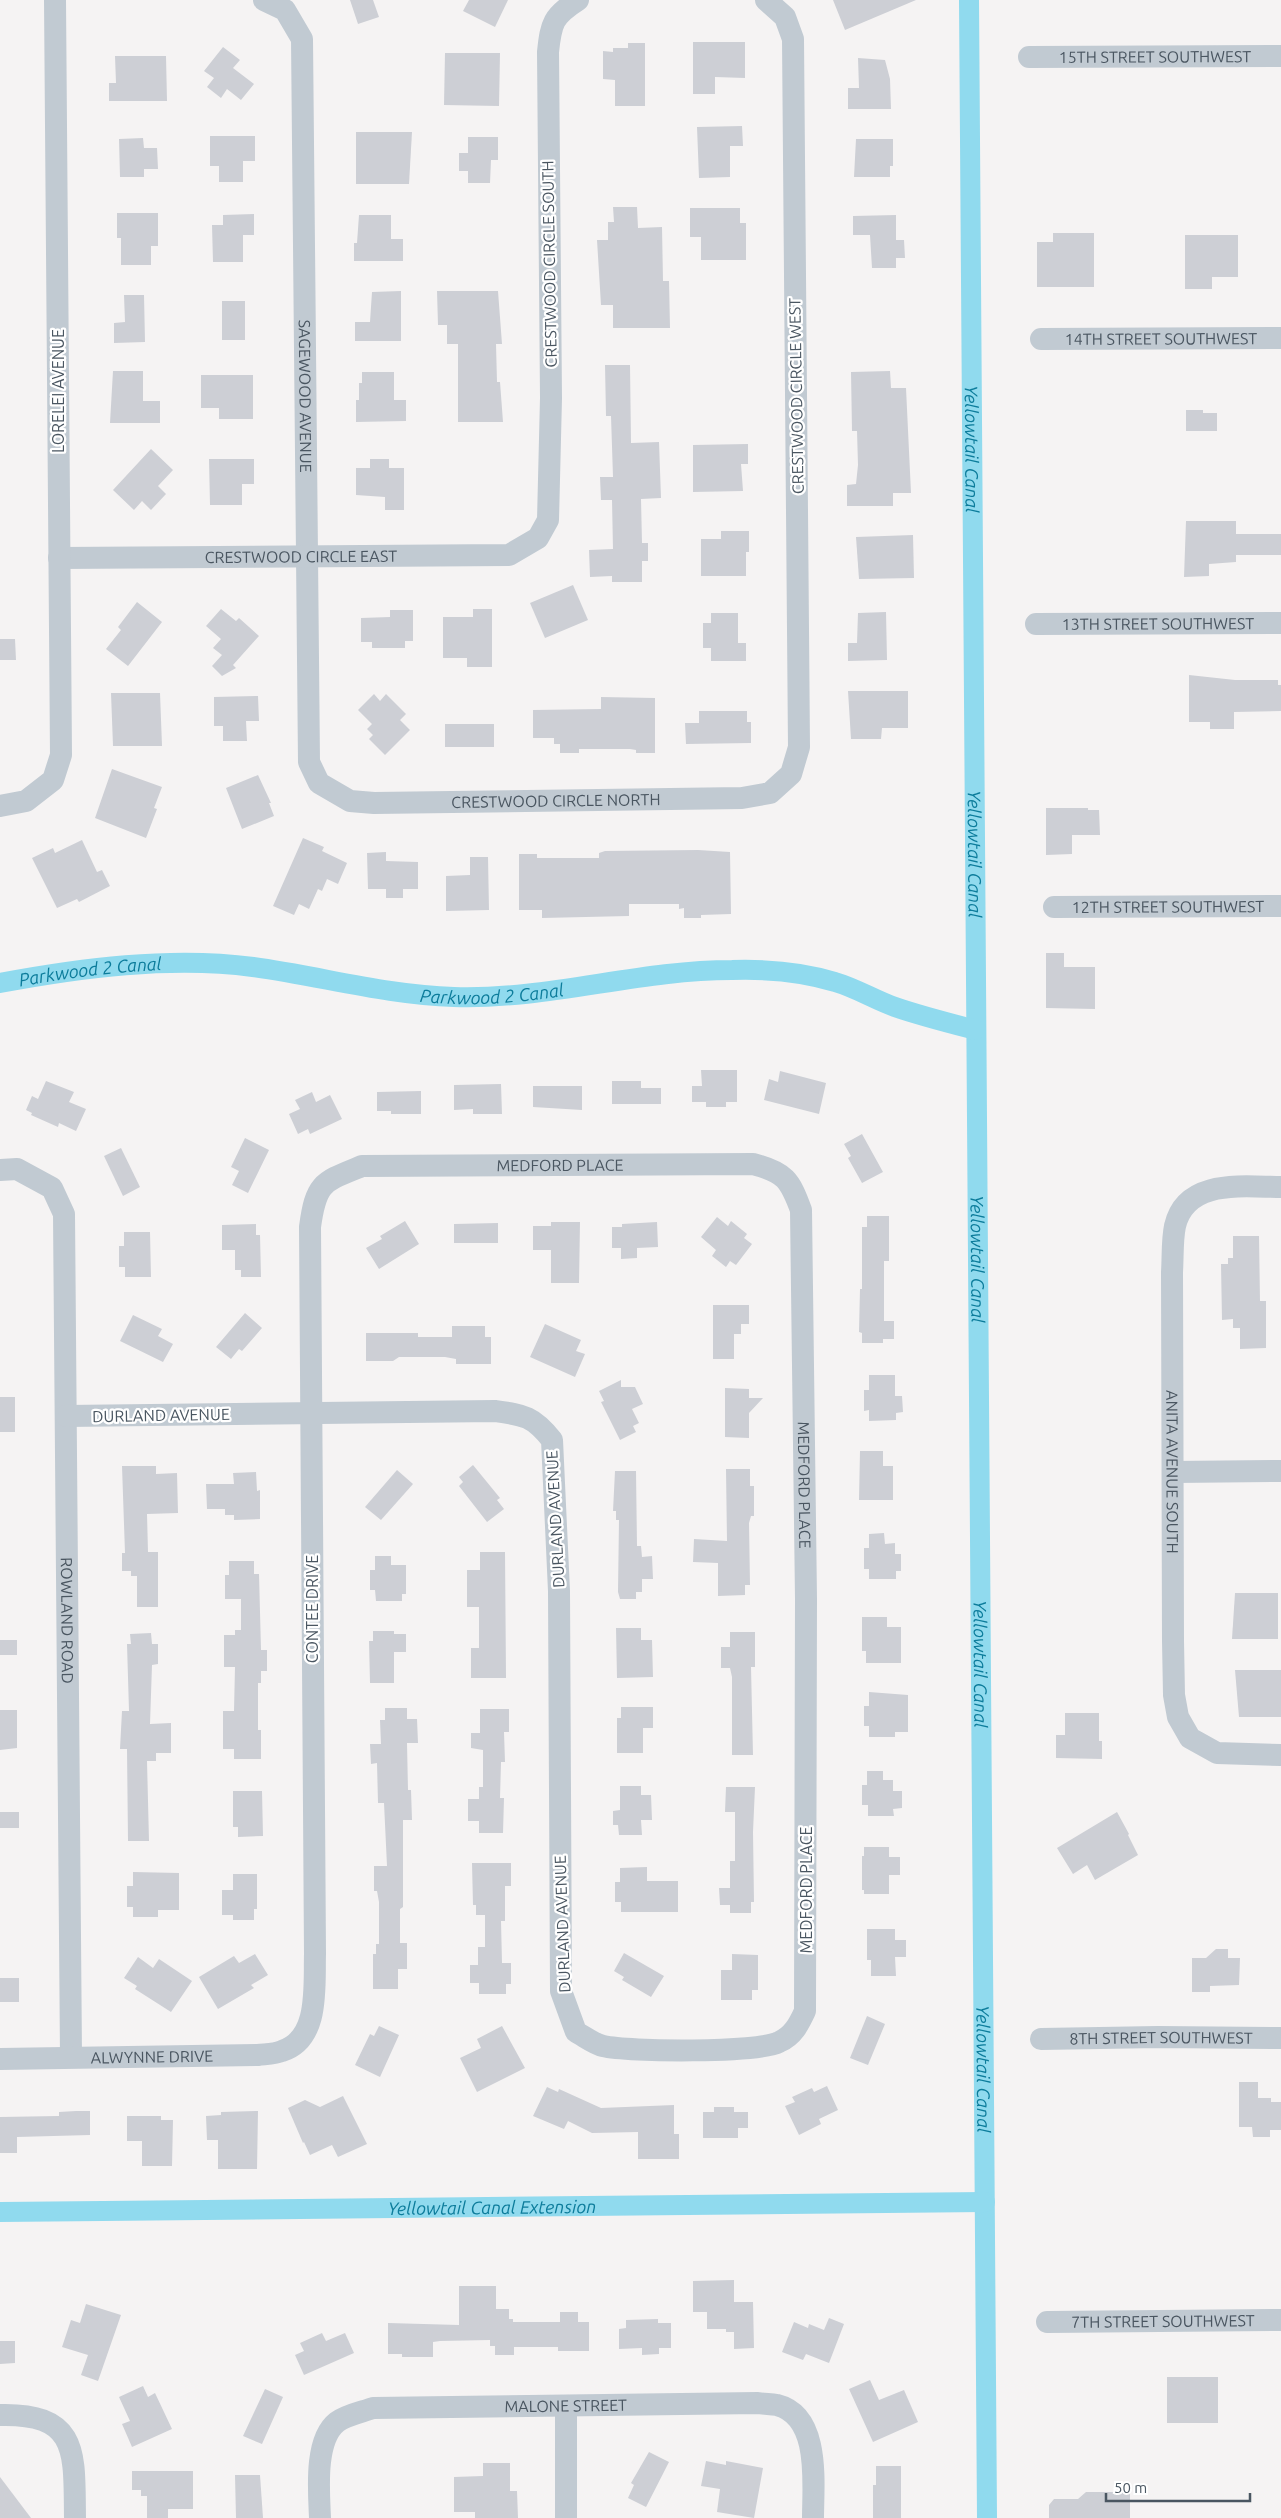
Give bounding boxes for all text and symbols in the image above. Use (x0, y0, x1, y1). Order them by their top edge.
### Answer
street label: 15TH STREET SOUTHWEST (1059, 47, 1251, 66)
street label: CRESTWOOD CIRCLE SOUTH (538, 160, 560, 368)
street label: CRESTWOOD CIRCLE WEST (785, 298, 807, 494)
street label: SAGEWOOD AVENUE (296, 320, 315, 473)
street label: LORELEI AVENUE (49, 329, 67, 453)
street label: 14TH STREET SOUTHWEST (1065, 329, 1257, 348)
water label: Yellowtail Canal (962, 385, 983, 513)
street label: CRESTWOOD CIRCLE EAST (205, 547, 397, 566)
street label: 13TH STREET SOUTHWEST (1062, 614, 1254, 633)
street label: CRESTWOOD CIRCLE NORTH (451, 790, 661, 811)
water label: Yellowtail Canal (965, 790, 986, 918)
street label: 12TH STREET SOUTHWEST (1072, 897, 1264, 916)
water label: Parkwood 2 Canal (17, 953, 162, 989)
water label: Parkwood 2 Canal (419, 979, 565, 1007)
street label: MEDFORD PLACE (496, 1156, 624, 1174)
water label: Yellowtail Canal (968, 1195, 988, 1323)
street label: ANITA AVENUE SOUTH (1163, 1390, 1182, 1554)
street label: DURLAND AVENUE (92, 1405, 230, 1425)
street label: MEDFORD PLACE (795, 1421, 814, 1549)
street label: DURLAND AVENUE (542, 1450, 568, 1588)
street label: CONTEE DRIVE (303, 1555, 321, 1663)
street label: ROWLAND ROAD (58, 1557, 77, 1684)
water label: Yellowtail Canal (970, 1600, 991, 1728)
street label: MEDFORD PLACE (797, 1826, 815, 1954)
street label: DURLAND AVENUE (551, 1855, 573, 1993)
water label: Yellowtail Canal (973, 2005, 994, 2133)
street label: 8TH STREET SOUTHWEST (1069, 2028, 1253, 2048)
street label: ALWYNNE DRIVE (91, 2047, 213, 2067)
water label: Yellowtail Canal Extension (388, 2196, 596, 2218)
street label: 7TH STREET SOUTHWEST (1071, 2311, 1255, 2331)
street label: MALONE STREET (504, 2396, 627, 2415)
scale bar (1106, 2470, 1250, 2502)
text: 50 m (1114, 2479, 1147, 2496)

